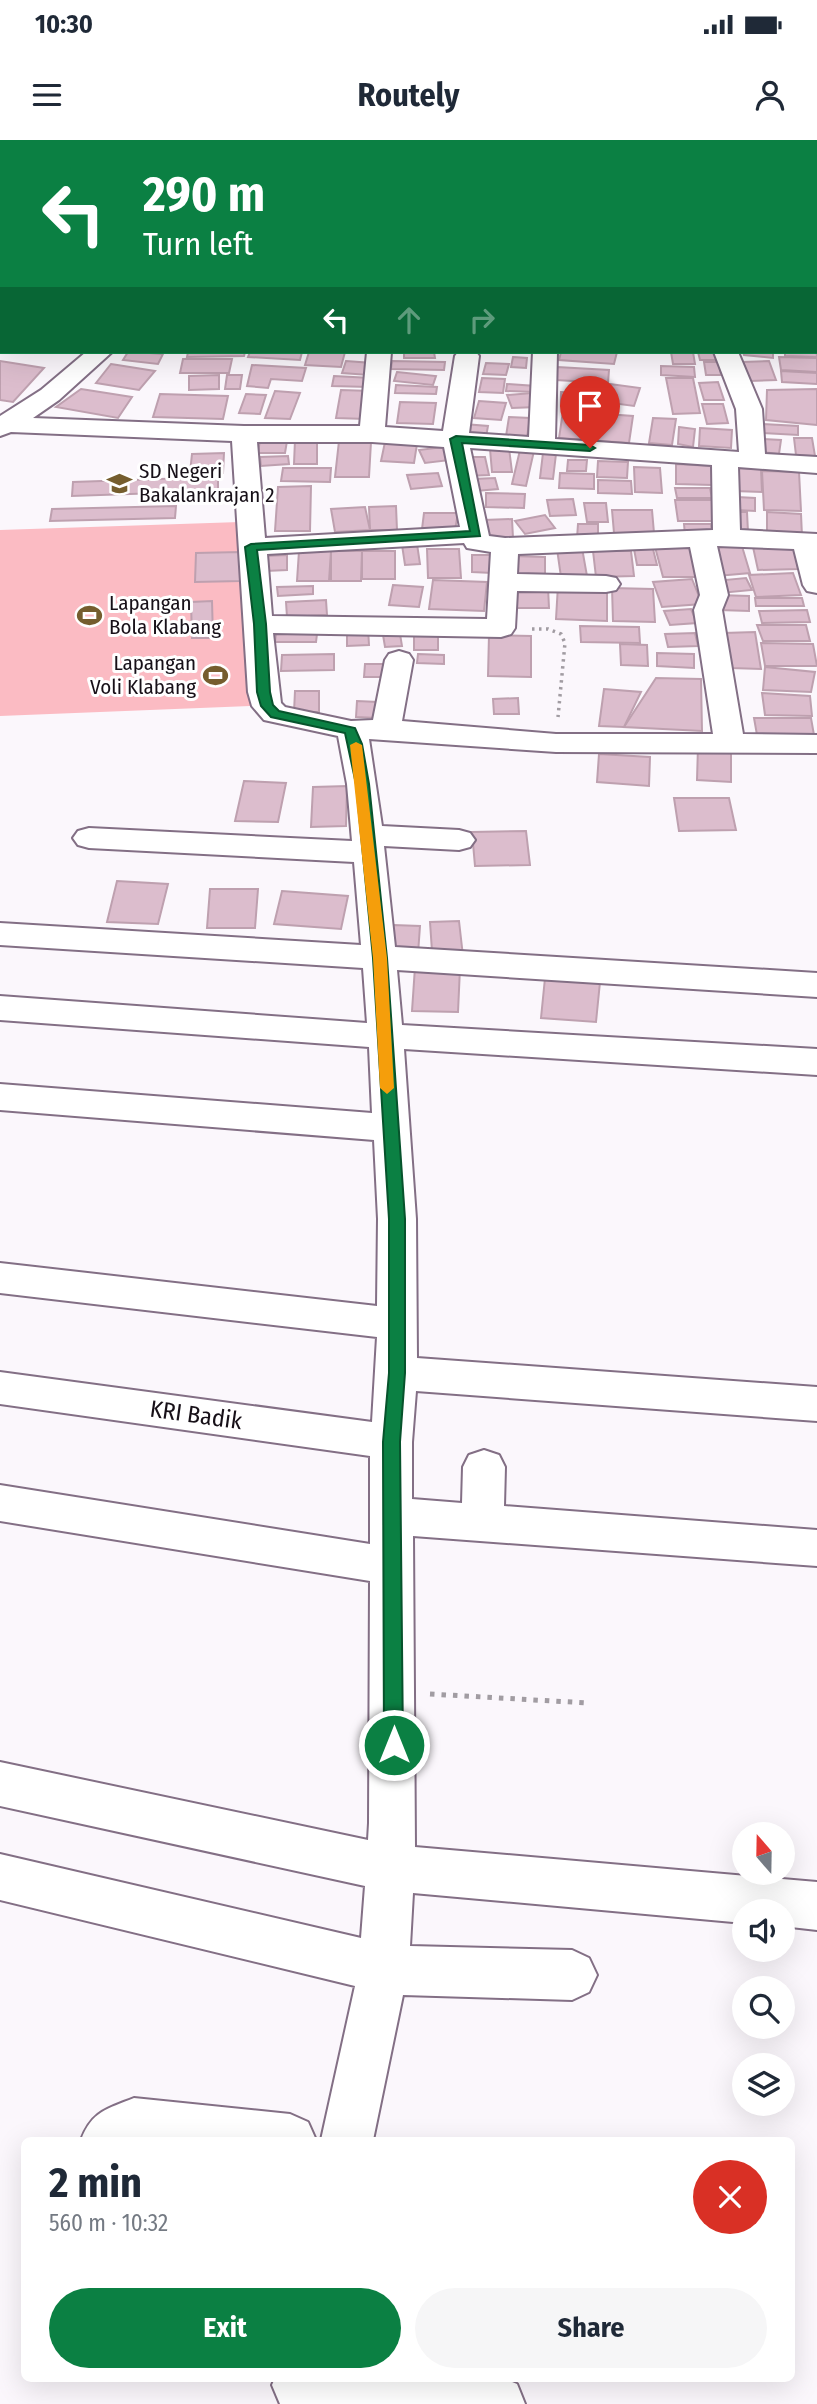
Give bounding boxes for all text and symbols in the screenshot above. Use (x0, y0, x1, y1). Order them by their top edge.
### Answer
text: 10:30 (35, 9, 93, 40)
icon: menu (28, 76, 66, 114)
text: Routely (358, 76, 459, 114)
icon: person (751, 76, 789, 114)
text: 290 m (143, 165, 265, 224)
icon: left (28, 168, 119, 259)
text: Turn left (143, 225, 253, 263)
icon: left (317, 301, 355, 339)
icon: ahead (390, 301, 428, 339)
icon: right (463, 301, 501, 339)
pin (560, 376, 620, 448)
icon: arrive (571, 387, 609, 425)
place label: SD Negeri Bakalankrajan 2 (139, 458, 275, 508)
school or university icon: SD Negeri Bakalankrajan 2 (105, 469, 133, 497)
place label: Lapangan Bola Klabang (109, 590, 221, 640)
sports icon: Lapangan Bola Klabang (75, 601, 103, 629)
place label: Lapangan Voli Klabang (90, 650, 196, 700)
sports icon: Lapangan Voli Klabang (202, 661, 230, 689)
street label: KRI Badik (148, 1395, 245, 1435)
position arrow (357, 1708, 431, 1782)
north arrow (732, 1822, 794, 1885)
map controls (732, 1822, 795, 2116)
button: sound (732, 1899, 795, 1962)
button: search (732, 1976, 795, 2039)
button: layers (732, 2053, 795, 2116)
text: 2 min (49, 2158, 142, 2208)
button: close (693, 2160, 767, 2234)
text: 560 m · 10:32 (49, 2209, 168, 2237)
button: Exit (49, 2288, 401, 2368)
button: Share (415, 2288, 767, 2368)

